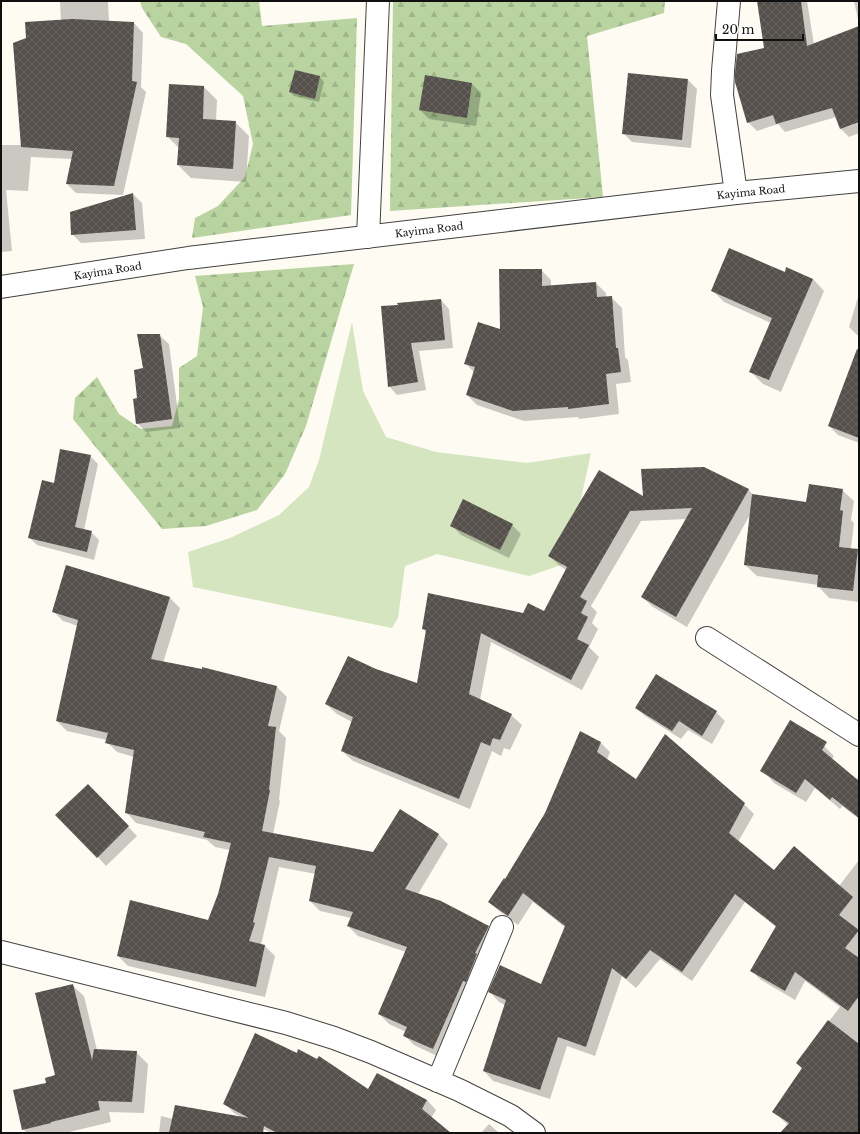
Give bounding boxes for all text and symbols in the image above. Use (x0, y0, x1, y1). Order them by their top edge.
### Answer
scale bar (716, 16, 803, 42)
text: 20 m (722, 22, 754, 37)
street label: Kayima Road (716, 182, 786, 202)
street label: Kayima Road (394, 219, 464, 240)
street label: Kayima Road (73, 259, 143, 282)

